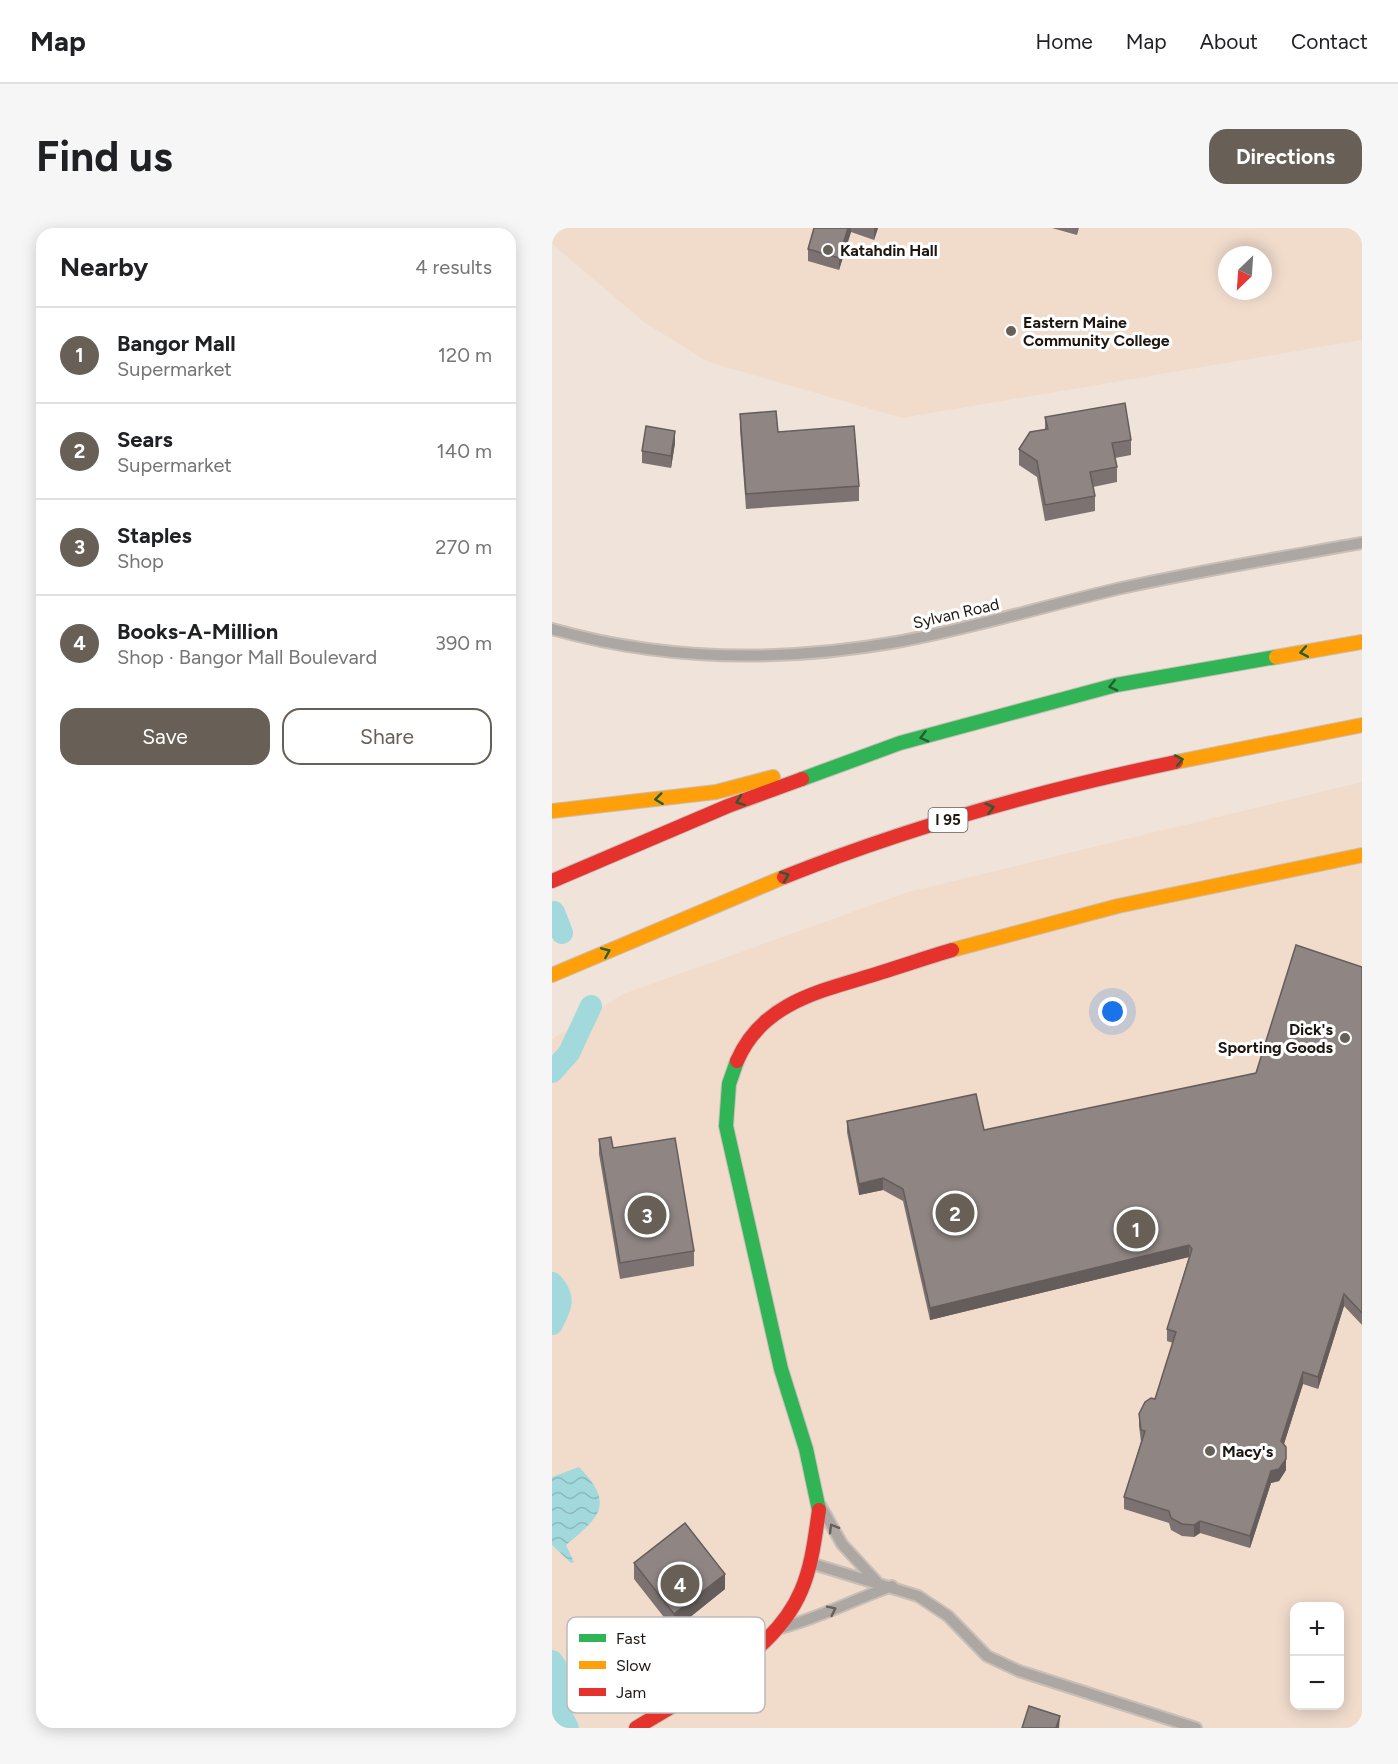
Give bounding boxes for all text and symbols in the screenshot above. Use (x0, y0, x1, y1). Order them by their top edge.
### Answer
text: Map (30, 24, 86, 58)
text: Home (1036, 29, 1093, 54)
text: Map (1126, 29, 1167, 54)
text: About (1200, 29, 1258, 54)
text: Contact (1291, 29, 1368, 54)
button: Directions (1209, 129, 1362, 184)
text: Find us (36, 131, 173, 182)
place label: Katahdin Hall (840, 241, 938, 260)
marker: Katahdin Hall (821, 243, 835, 257)
north arrow (1218, 246, 1272, 300)
text: Nearby (60, 251, 148, 283)
text: 4 results (415, 255, 492, 279)
place label: Eastern Maine Community College (1023, 313, 1170, 350)
marker: Eastern Maine Community College (1004, 324, 1018, 338)
text: Bangor Mall (117, 330, 236, 357)
text: 1 (75, 343, 84, 367)
text: 120 m (438, 343, 492, 367)
text: Supermarket (117, 357, 232, 381)
text: Sears (117, 426, 173, 453)
text: 2 (74, 439, 85, 463)
text: 140 m (437, 439, 492, 463)
text: Supermarket (117, 453, 232, 477)
text: Staples (117, 522, 192, 549)
text: 3 (74, 535, 85, 559)
text: 270 m (435, 535, 492, 559)
text: Shop (117, 549, 164, 573)
street label: Sylvan Road (911, 594, 1001, 633)
text: Books-A-Million (117, 618, 278, 645)
text: 4 (73, 631, 86, 655)
text: 390 m (435, 631, 492, 655)
text: Shop · Bangor Mall Boulevard (117, 645, 377, 669)
one-way arrow (1300, 645, 1310, 658)
one-way arrow (1108, 679, 1118, 692)
button: Save (60, 708, 270, 765)
button: Share (282, 708, 492, 765)
one-way arrow (919, 729, 929, 742)
one-way arrow (1174, 754, 1184, 767)
one-way arrow (655, 793, 664, 805)
one-way arrow (735, 794, 746, 807)
one-way arrow (985, 803, 995, 816)
road number: I 95 (928, 808, 968, 832)
one-way arrow (779, 871, 790, 883)
one-way arrow (599, 947, 610, 959)
your location (1098, 997, 1127, 1026)
place label: Dick's Sporting Goods (1218, 1020, 1334, 1057)
marker: Dick's Sporting Goods (1338, 1031, 1352, 1045)
pin: 2 (936, 1190, 974, 1236)
pin: 3 (628, 1192, 667, 1238)
pin: 1 (1116, 1206, 1156, 1252)
place label: Macy's (1222, 1442, 1274, 1461)
marker: Macy's (1203, 1444, 1217, 1458)
one-way arrow (829, 1524, 840, 1534)
pin: 4 (660, 1562, 700, 1606)
map controls (1290, 1602, 1344, 1710)
button: + (1290, 1602, 1344, 1656)
one-way arrow (825, 1605, 836, 1617)
legend (567, 1617, 765, 1713)
text: Fast (616, 1629, 646, 1648)
text: Slow (616, 1656, 651, 1675)
button: − (1290, 1656, 1344, 1710)
text: Jam (616, 1683, 646, 1702)

